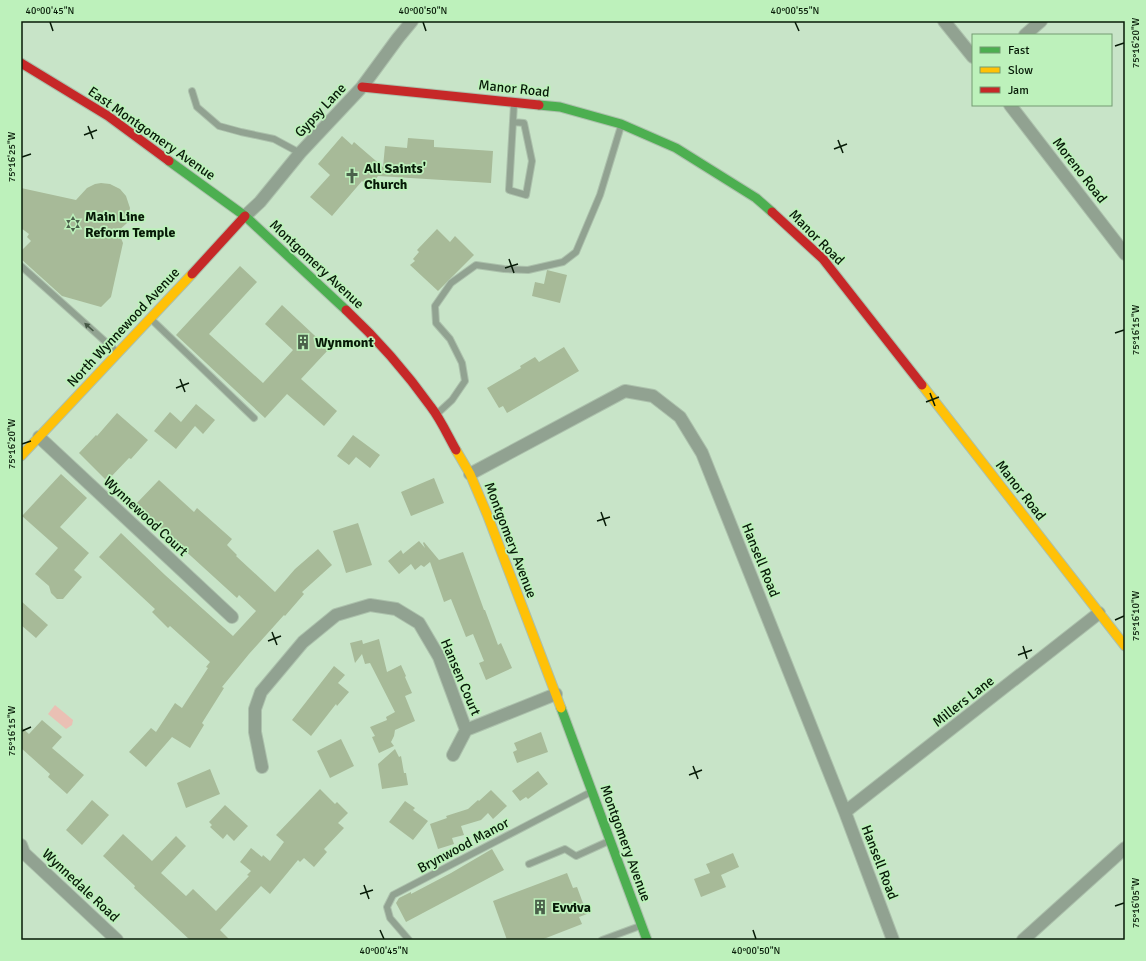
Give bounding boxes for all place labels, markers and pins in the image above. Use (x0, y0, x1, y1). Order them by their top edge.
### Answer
place label: All Saints' Church (364, 160, 426, 193)
church icon: All Saints' Church (343, 167, 361, 185)
place label: Main Line Reform Temple (85, 208, 176, 241)
synagogue icon: Main Line Reform Temple (64, 215, 82, 233)
building icon: Wynmont (294, 333, 312, 351)
place label: Wynmont (315, 334, 374, 351)
building icon: Evviva (531, 898, 549, 916)
place label: Evviva (552, 899, 591, 916)

